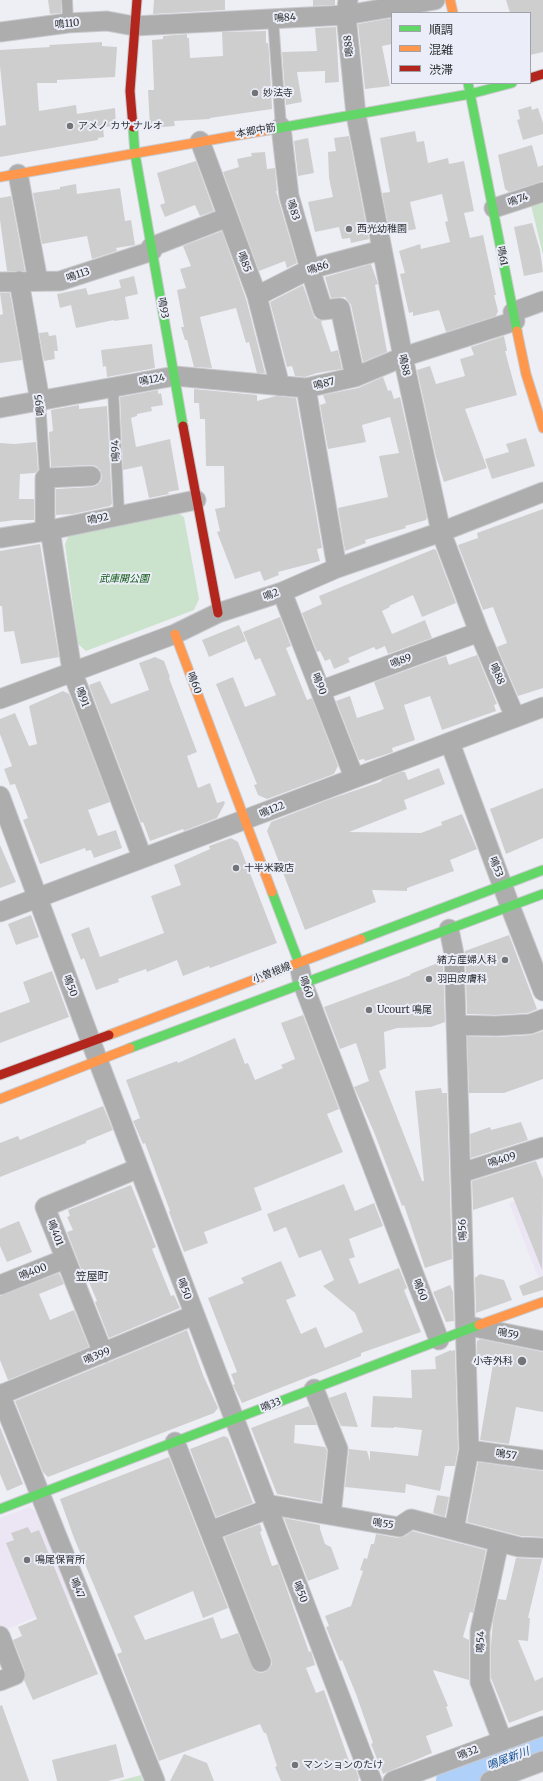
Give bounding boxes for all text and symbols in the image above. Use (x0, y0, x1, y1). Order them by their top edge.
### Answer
street label: 鳴84 (274, 11, 296, 25)
legend (391, 12, 531, 84)
street label: 鳴110 (54, 17, 80, 31)
text: 順調 (429, 22, 453, 37)
street label: 鳴88 (342, 34, 356, 58)
text: 混雑 (429, 42, 453, 57)
text: 渋滞 (429, 62, 453, 77)
place label: 妙法寺 (263, 87, 293, 99)
marker: 妙法寺 (250, 88, 260, 98)
place label: アメノ カサ ナルオ (78, 120, 163, 132)
marker: アメノ カサ ナルオ (65, 121, 75, 131)
street label: 本郷中筋 (235, 122, 277, 140)
street label: 鳴74 (506, 191, 530, 209)
street label: 鳴83 (284, 198, 302, 222)
place label: 西光幼稚園 (357, 223, 407, 235)
marker: 西光幼稚園 (344, 224, 354, 234)
street label: 鳴61 (494, 245, 510, 267)
street label: 鳴85 (235, 250, 253, 274)
street label: 鳴86 (306, 259, 330, 277)
street label: 鳴113 (65, 266, 91, 284)
street label: 鳴93 (155, 296, 171, 320)
street label: 鳴88 (396, 353, 412, 377)
street label: 鳴124 (138, 372, 166, 388)
street label: 鳴87 (312, 376, 336, 392)
street label: 鳴95 (33, 394, 47, 416)
street label: 鳴94 (110, 440, 122, 462)
street label: 鳴92 (86, 511, 110, 527)
park label: 武庫開公園 (99, 573, 149, 585)
street label: 鳴2 (262, 587, 280, 603)
street label: 鳴89 (389, 652, 413, 670)
street label: 鳴88 (487, 662, 507, 686)
street label: 鳴60 (184, 670, 204, 696)
street label: 鳴90 (309, 671, 329, 697)
street label: 鳴91 (73, 685, 91, 709)
street label: 鳴122 (258, 800, 286, 820)
street label: 鳴53 (487, 855, 505, 879)
place label: 十半米穀店 (244, 862, 294, 874)
marker: 十半米穀店 (231, 863, 241, 873)
place label: 緒方産婦人科 (437, 954, 497, 966)
marker: 緒方産婦人科 (500, 955, 510, 965)
street label: 小曽根線 (251, 960, 293, 986)
place label: 羽田皮膚科 (437, 973, 487, 985)
street label: 鳴50 (61, 974, 79, 998)
street label: 鳴60 (297, 974, 315, 1000)
marker: 羽田皮膚科 (424, 974, 434, 984)
place label: Ucourt 鳴尾 (377, 1004, 432, 1016)
marker: Ucourt 鳴尾 (364, 1005, 374, 1015)
street label: 鳴409 (487, 1150, 517, 1170)
street label: 鳴401 (45, 1218, 65, 1248)
street label: 鳴56 (457, 1219, 469, 1241)
street label: 鳴400 (17, 1261, 49, 1283)
district label: 笠屋町 (76, 1270, 108, 1284)
street label: 鳴50 (174, 1277, 194, 1301)
street label: 鳴60 (410, 1277, 430, 1303)
street label: 鳴59 (496, 1326, 520, 1342)
street label: 鳴399 (82, 1345, 112, 1367)
place label: 小寺外科 (473, 1355, 513, 1367)
marker: 小寺外科 (516, 1355, 528, 1367)
street label: 鳴33 (259, 1396, 283, 1414)
street label: 鳴57 (495, 1448, 517, 1462)
street label: 鳴55 (372, 1516, 394, 1532)
place label: 鳴尾保育所 (35, 1554, 85, 1566)
marker: 鳴尾保育所 (22, 1555, 32, 1565)
street label: 鳴47 (68, 1576, 86, 1600)
street label: 鳴50 (290, 1580, 310, 1604)
street label: 鳴54 (475, 1631, 487, 1653)
street label: 鳴32 (456, 1744, 480, 1762)
water label: 鳴尾新川 (485, 1745, 531, 1773)
place label: マンションのたけ (303, 1759, 383, 1771)
marker: マンションのたけ (290, 1760, 300, 1770)

